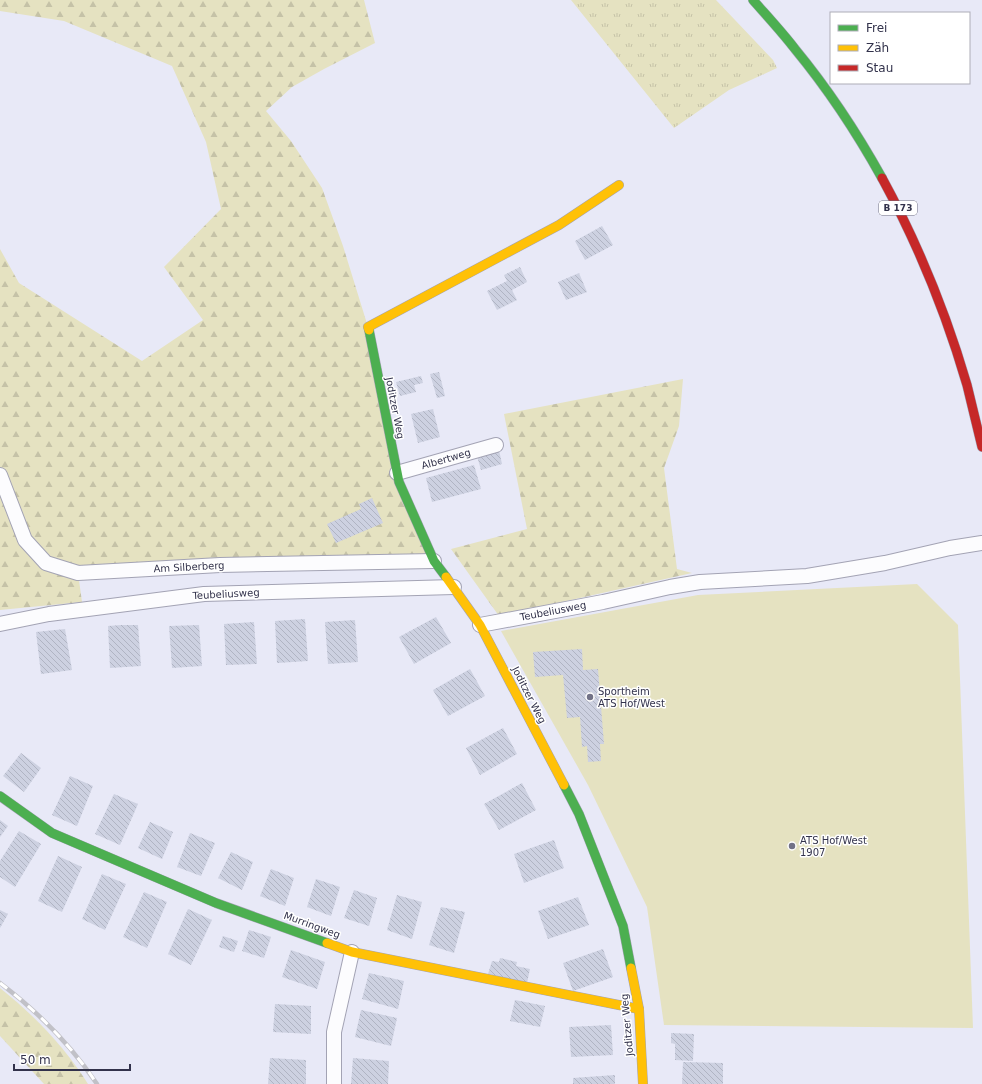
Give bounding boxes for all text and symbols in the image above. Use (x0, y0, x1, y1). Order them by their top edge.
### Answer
legend (830, 12, 970, 84)
text: Frei (866, 21, 887, 35)
text: Zäh (866, 41, 889, 55)
text: Stau (866, 61, 893, 75)
road number: B 173 (879, 201, 917, 215)
street label: Joditzer Weg (383, 375, 406, 440)
street label: Albertweg (420, 447, 472, 471)
street label: Am Silberberg (153, 560, 225, 574)
street label: Teubeliusweg (191, 587, 260, 601)
street label: Teubeliusweg (518, 599, 587, 623)
street label: Joditzer Weg (509, 664, 548, 725)
place label: Sportheim ATS Hof/West (598, 686, 665, 709)
marker: Sportheim ATS Hof/West (585, 692, 595, 702)
place label: ATS Hof/West 1907 (800, 835, 867, 858)
marker: ATS Hof/West 1907 (787, 841, 797, 851)
street label: Murringweg (282, 910, 342, 940)
street label: Joditzer Weg (619, 993, 635, 1058)
scale bar (14, 1046, 130, 1072)
text: 50 m (20, 1053, 51, 1067)

